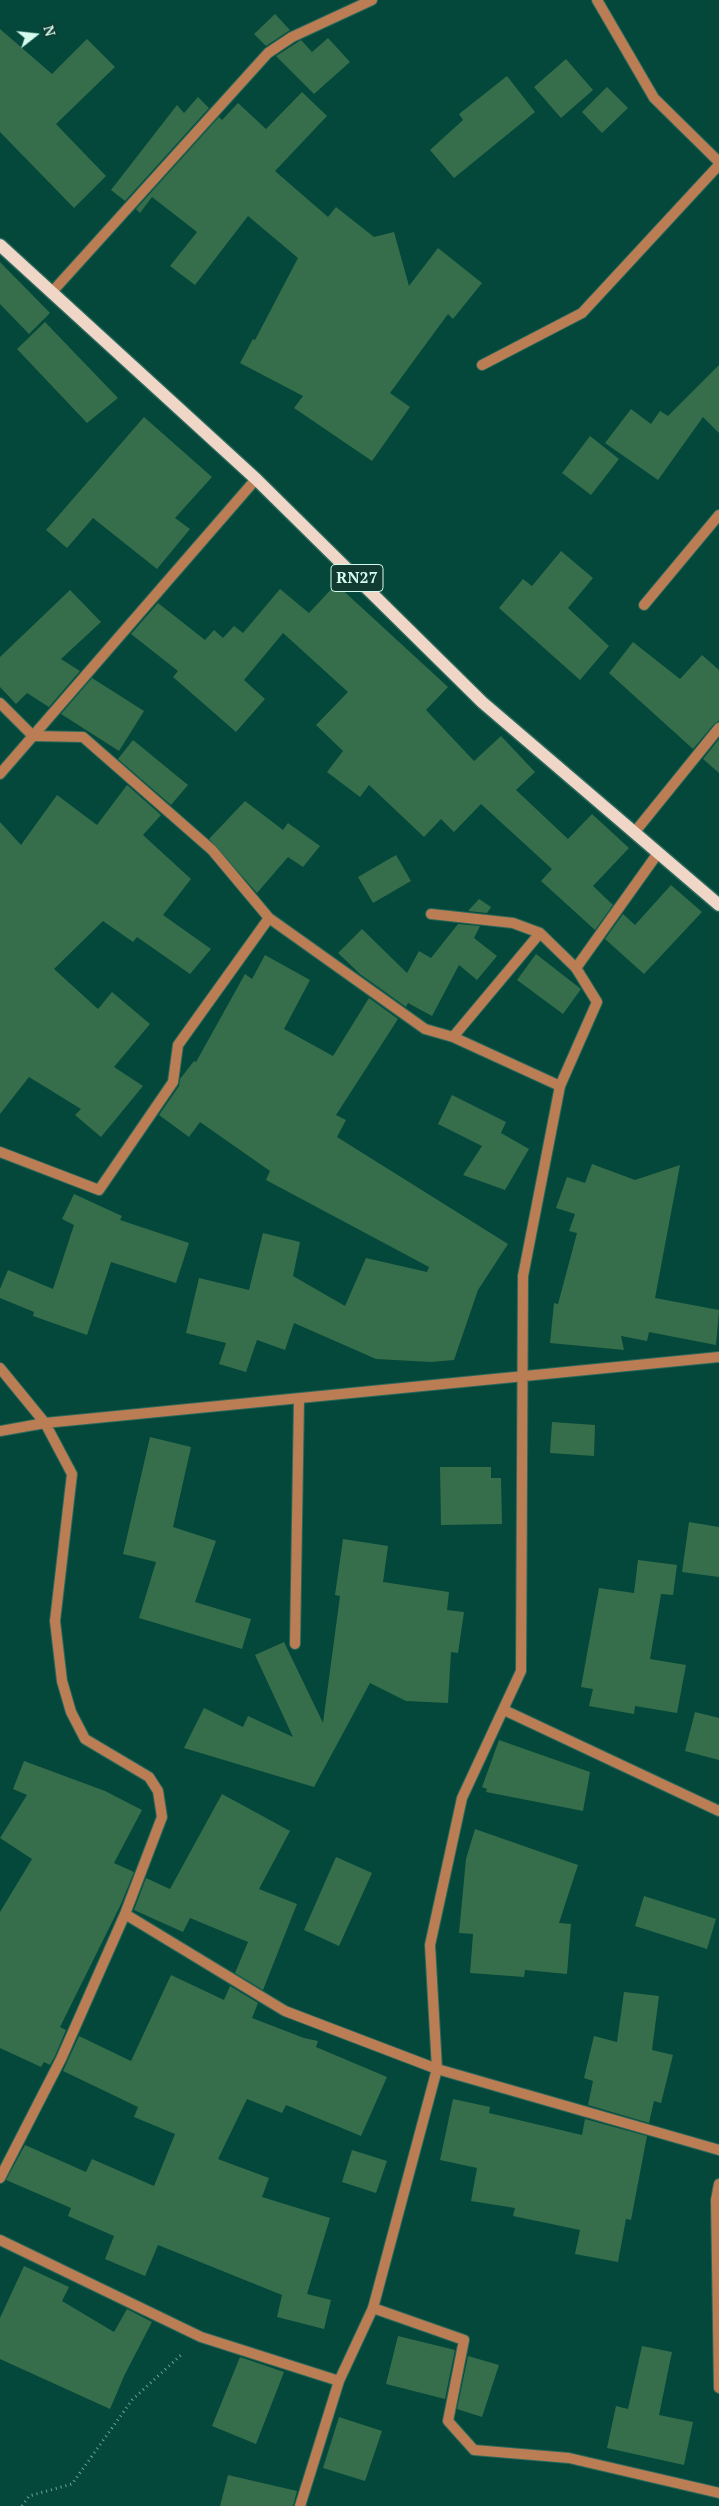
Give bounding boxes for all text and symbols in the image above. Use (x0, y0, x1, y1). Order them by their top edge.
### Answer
north arrow (10, 10, 60, 60)
text: N (39, 23, 60, 38)
road number: RN27 (331, 564, 383, 592)

